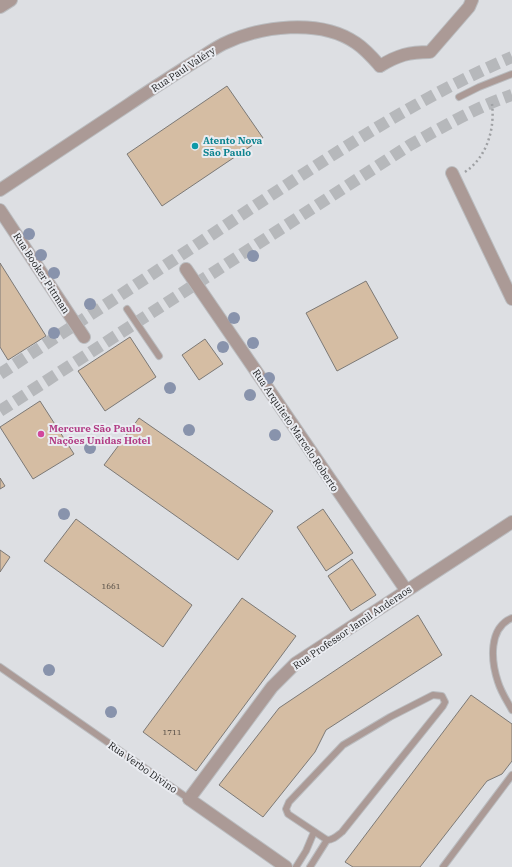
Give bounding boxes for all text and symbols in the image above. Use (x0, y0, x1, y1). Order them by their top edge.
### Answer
street label: Rua Paul Valéry (149, 44, 218, 95)
place label: Atento Nova São Paulo (203, 134, 263, 159)
marker: Atento Nova São Paulo (190, 141, 200, 151)
street label: Rua Booker Pittman (10, 230, 73, 317)
street label: Rua Arquiteto Marcelo Roberto (250, 367, 342, 494)
place label: Mercure São Paulo Nações Unidas Hotel (49, 422, 150, 447)
marker: Mercure São Paulo Nações Unidas Hotel (36, 429, 46, 439)
house number: 1661 (101, 581, 121, 591)
street label: Rua Professor Jamil Anderaos (290, 583, 414, 672)
house number: 1711 (162, 727, 182, 737)
street label: Rua Verbo Divino (106, 739, 180, 796)

